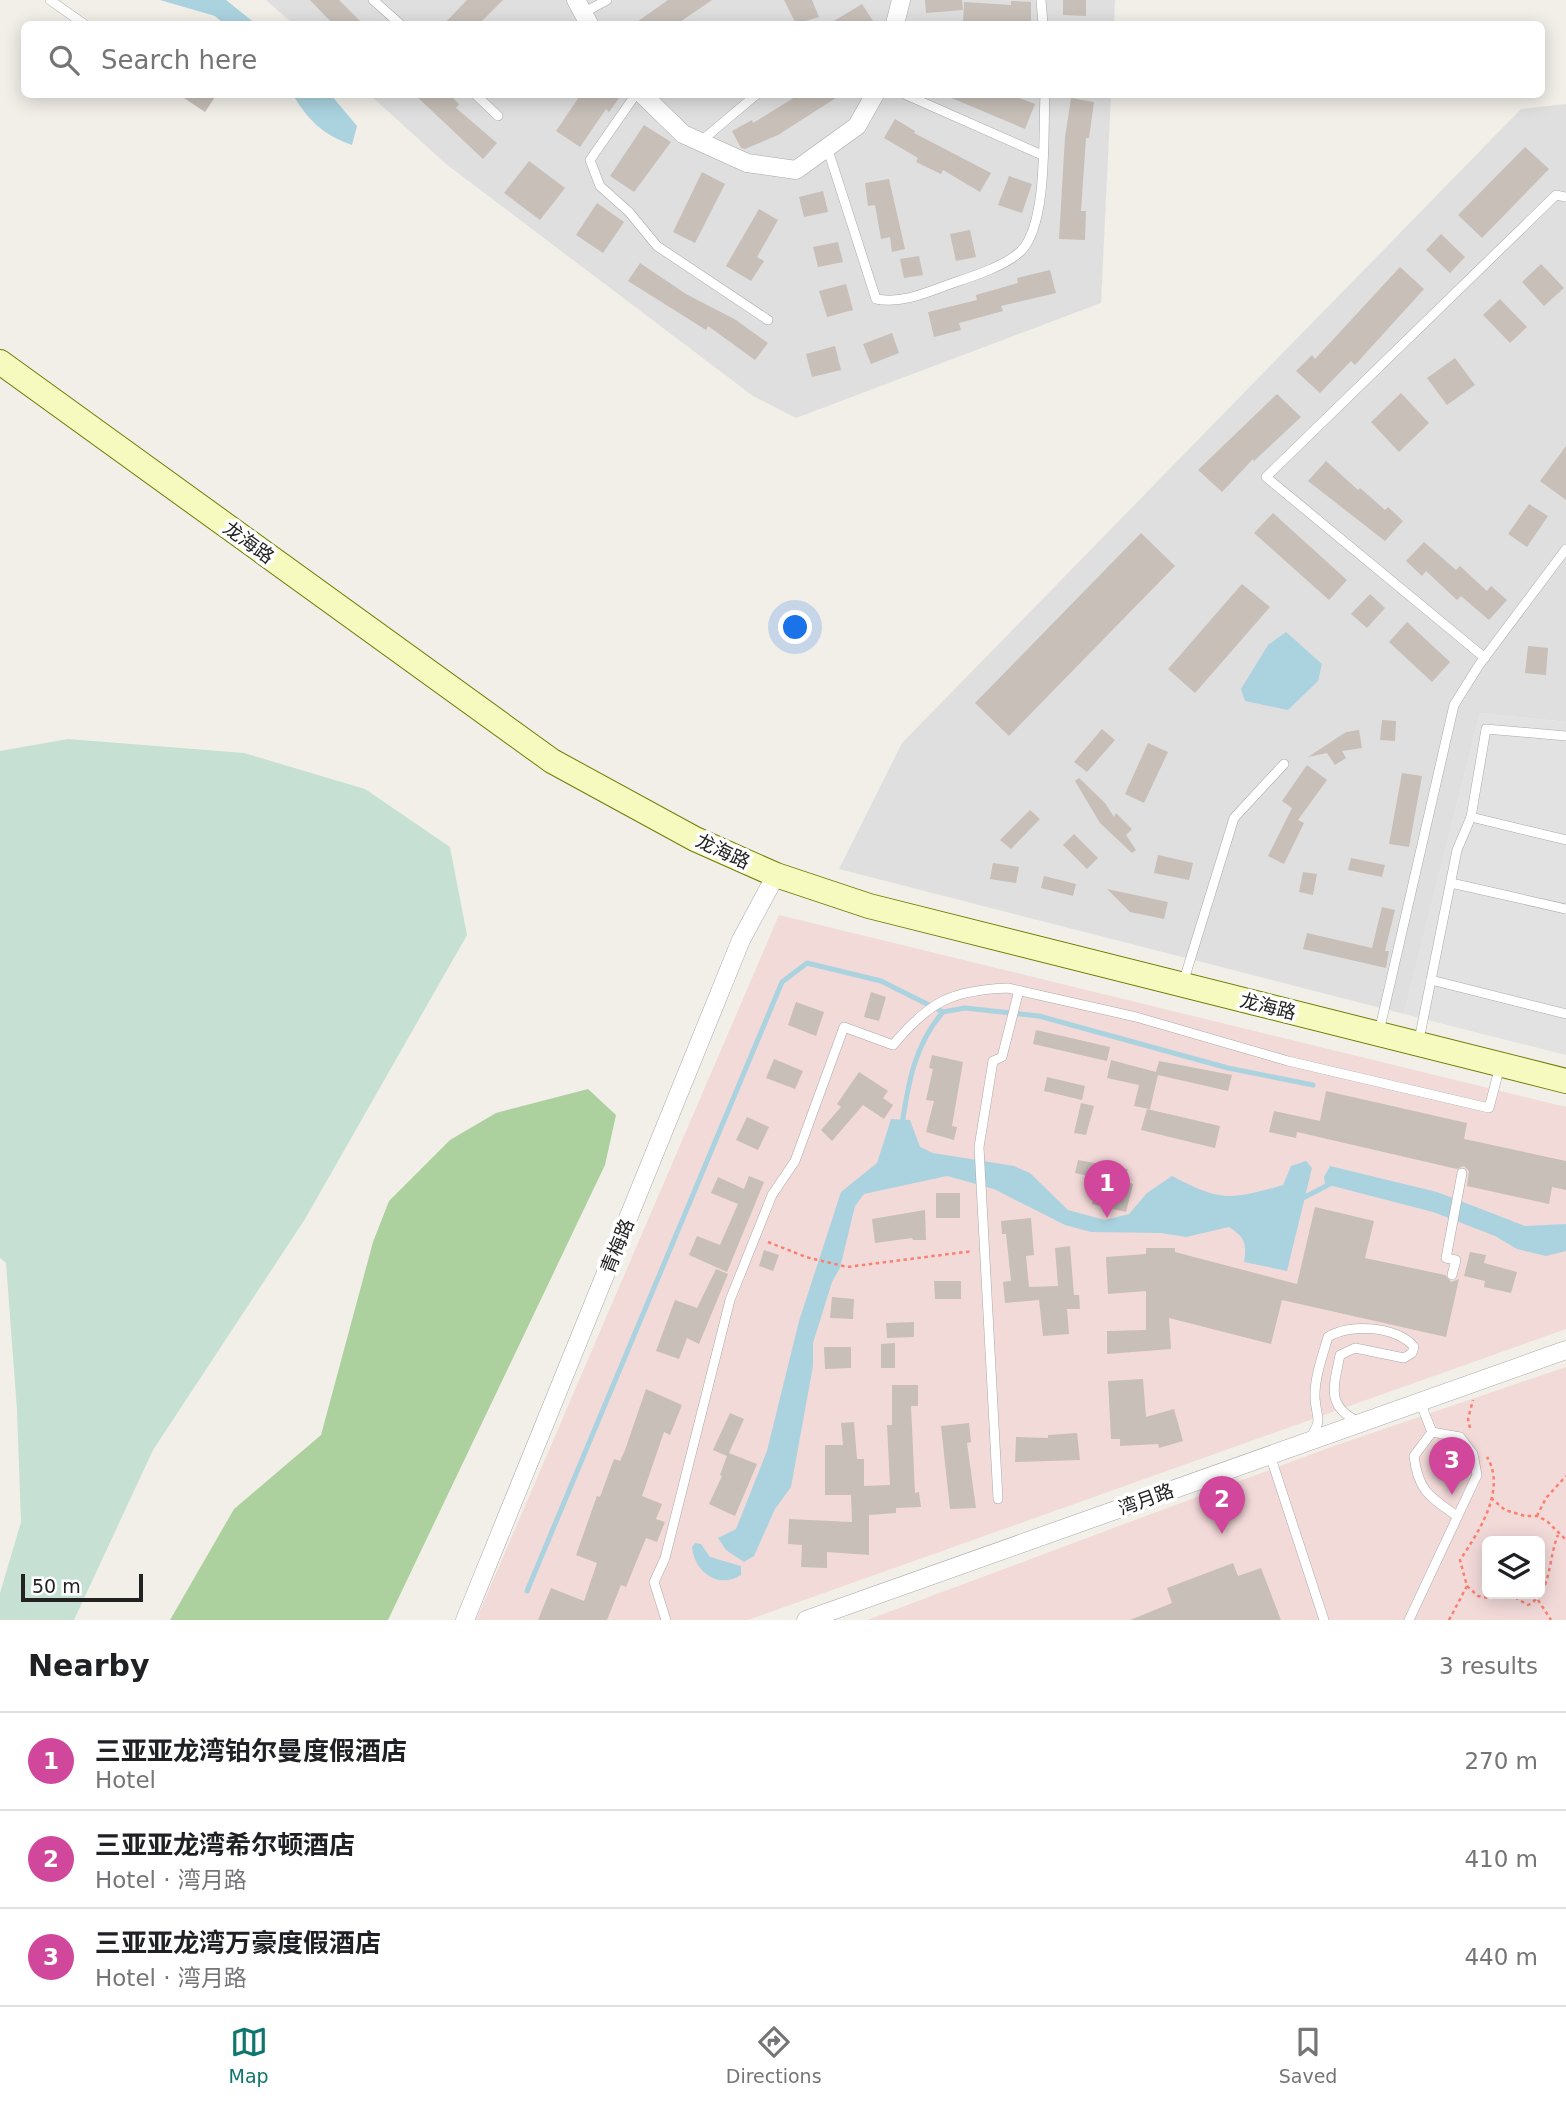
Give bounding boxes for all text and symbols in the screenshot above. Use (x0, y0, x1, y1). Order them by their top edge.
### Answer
search box (21, 21, 1545, 98)
icon: search (45, 41, 83, 79)
text: Search here (101, 45, 257, 75)
street label: 龙海路 (219, 516, 279, 568)
your location (778, 610, 812, 644)
street label: 龙海路 (693, 829, 753, 873)
street label: 龙海路 (1238, 988, 1298, 1024)
pin: 1 (1084, 1160, 1130, 1218)
street label: 青梅路 (596, 1215, 638, 1277)
pin: 3 (1429, 1437, 1475, 1495)
pin: 2 (1199, 1476, 1245, 1534)
street label: 湾月路 (1115, 1479, 1177, 1519)
map controls (1482, 1536, 1545, 1599)
button: layers (1482, 1536, 1545, 1599)
scale bar (21, 1571, 144, 1603)
text: 50 m (32, 1575, 81, 1597)
text: Nearby (28, 1648, 150, 1683)
text: 3 results (1439, 1653, 1538, 1679)
text: 三亚亚龙湾铂尔曼度假酒店 (95, 1736, 407, 1766)
text: 1 (43, 1748, 59, 1774)
text: 270 m (1464, 1748, 1538, 1774)
text: Hotel (95, 1767, 156, 1793)
text: 三亚亚龙湾希尔顿酒店 (95, 1830, 355, 1860)
text: 2 (43, 1846, 59, 1872)
text: 410 m (1464, 1846, 1538, 1872)
text: Hotel · 湾月路 (95, 1867, 247, 1893)
text: 三亚亚龙湾万豪度假酒店 (95, 1928, 381, 1958)
text: 3 (43, 1944, 59, 1970)
text: 440 m (1464, 1944, 1538, 1970)
text: Hotel · 湾月路 (95, 1965, 247, 1991)
tab: Map (229, 2023, 269, 2087)
tab: Directions (726, 2023, 822, 2087)
tab: Saved (1279, 2023, 1337, 2087)

